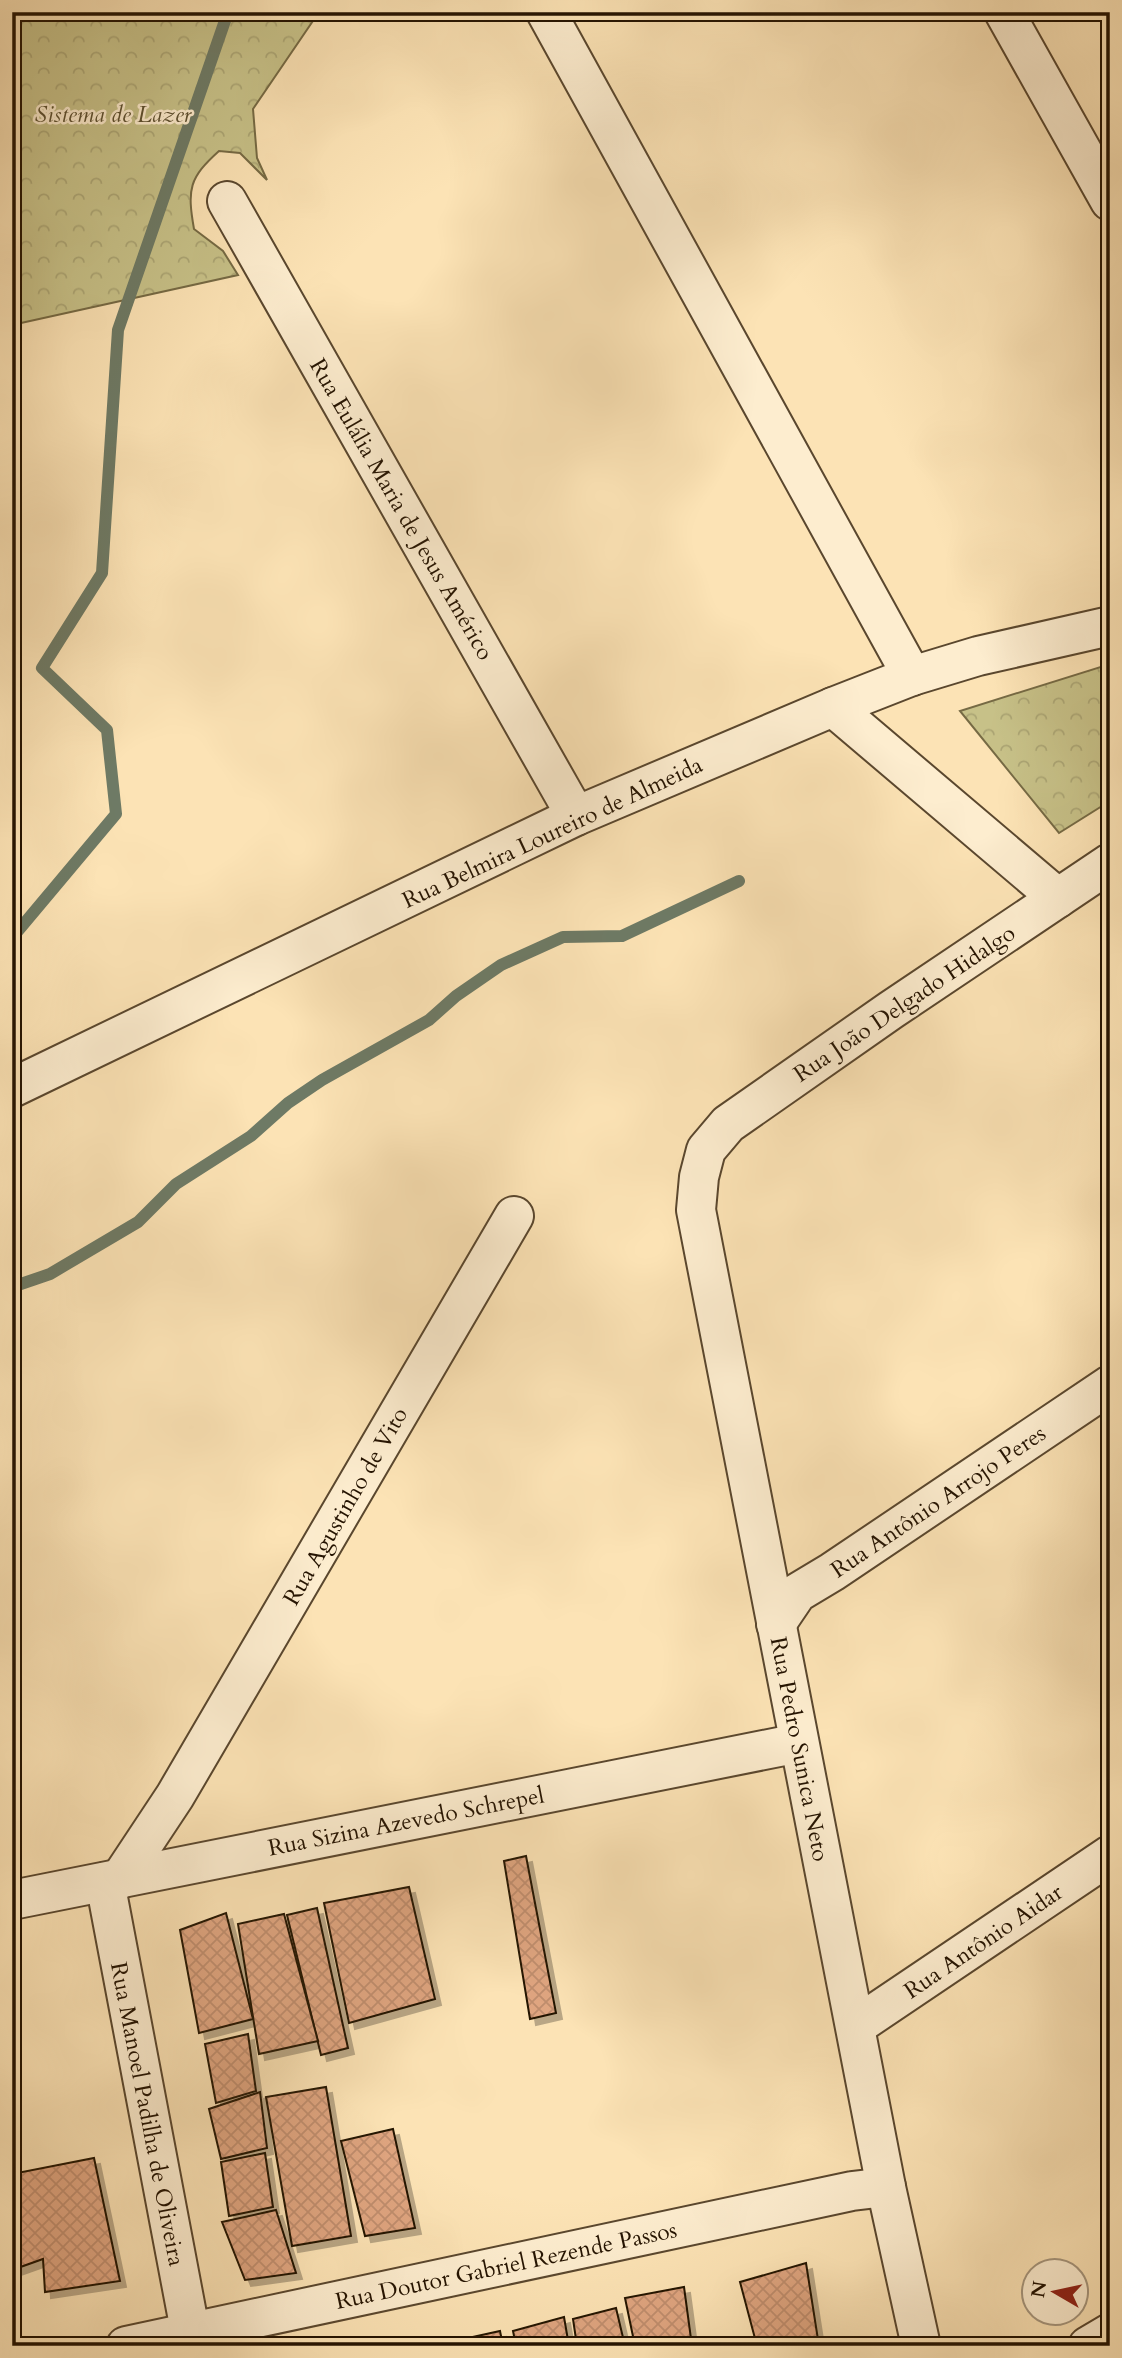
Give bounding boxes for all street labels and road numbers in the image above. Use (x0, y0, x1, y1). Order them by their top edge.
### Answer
street label: Rua Eulália Maria de Jesus Américo (302, 353, 501, 666)
street label: Rua Belmira Loureiro de Almeida (397, 749, 707, 916)
street label: Rua João Delgado Hidalgo (787, 918, 1021, 1089)
street label: Rua Agustinho de Vito (276, 1401, 415, 1611)
street label: Rua Antônio Arrojo Peres (825, 1418, 1052, 1585)
street label: Rua Pedro Sunica Neto (763, 1634, 836, 1864)
street label: Rua Sizina Azevedo Schrepel (265, 1779, 547, 1863)
street label: Rua Antônio Aidar (898, 1876, 1069, 2006)
street label: Rua Manoel Padilha de Oliveira (103, 1959, 192, 2269)
street label: Rua Doutor Gabriel Rezende Passos (332, 2214, 680, 2317)

